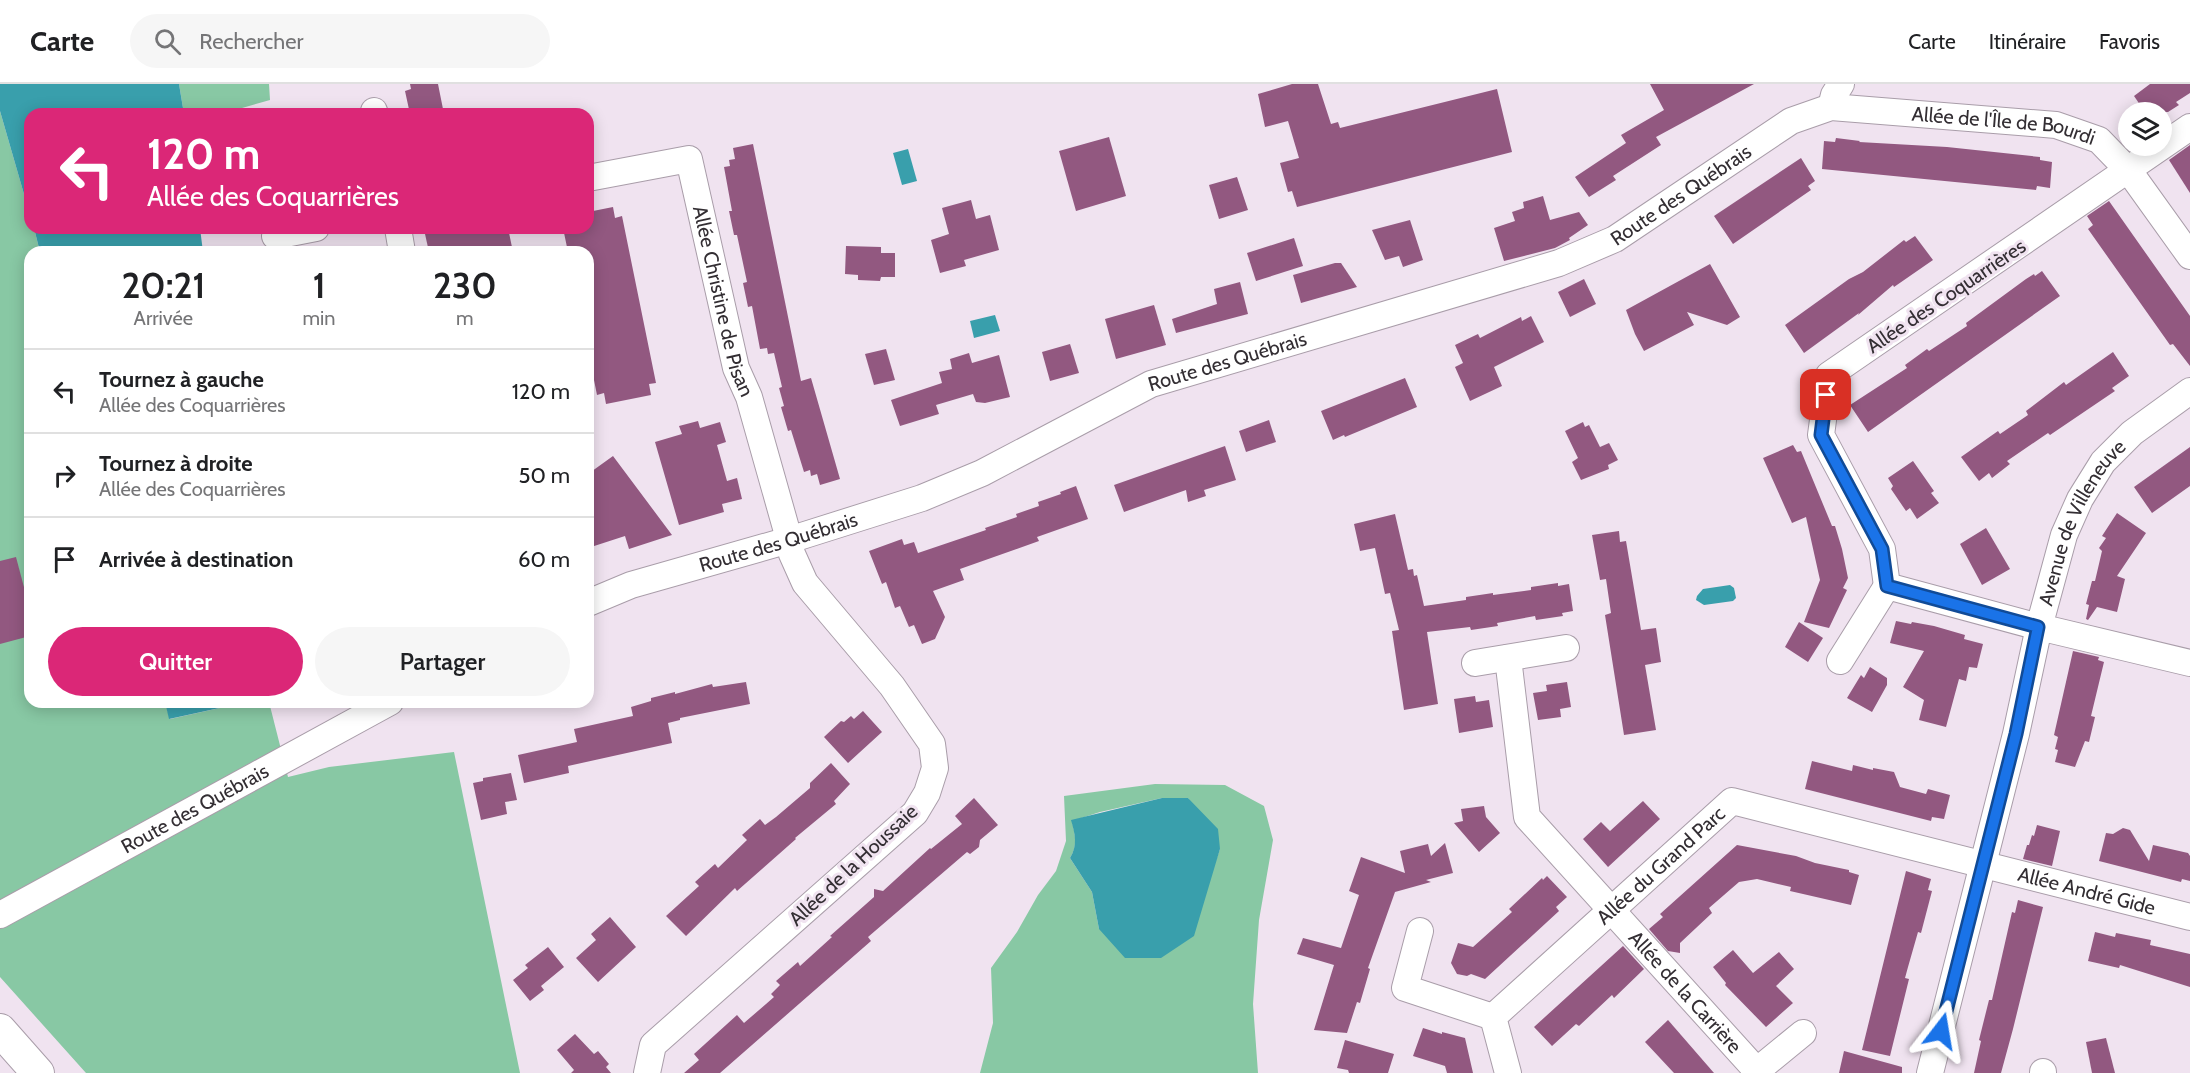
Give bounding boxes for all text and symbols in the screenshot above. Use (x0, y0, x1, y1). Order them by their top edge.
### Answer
search box (130, 14, 550, 68)
text: Carte (30, 24, 94, 58)
icon: search (151, 25, 184, 58)
text: Rechercher (199, 28, 303, 55)
text: Carte (1908, 29, 1956, 54)
text: Itinéraire (1989, 29, 2066, 54)
text: Favoris (2099, 29, 2160, 54)
street label: Allée de l'Île de Bourdi (1911, 102, 2099, 150)
map controls (2118, 102, 2172, 156)
button: layers (2118, 102, 2172, 156)
text: 120 m (147, 128, 260, 180)
icon: left (48, 132, 126, 210)
street label: Route des Québrais (1606, 139, 1756, 251)
text: Allée des Coquarrières (147, 180, 399, 213)
street label: Allée Christine de Pisan (688, 203, 759, 400)
street label: Allée des Coquarrières (1862, 234, 2030, 358)
text: 20:21 (121, 263, 205, 307)
text: 1 (313, 263, 325, 307)
text: 230 (433, 263, 497, 307)
text: Arrivée (134, 306, 193, 330)
text: min (303, 306, 336, 330)
text: m (456, 306, 474, 330)
street label: Route des Québrais (1145, 327, 1309, 396)
text: Tournez à gauche (99, 366, 264, 393)
pin (1800, 369, 1851, 420)
icon: left (48, 375, 81, 408)
text: 120 m (512, 378, 570, 405)
icon: arrive (1809, 378, 1842, 411)
text: Allée des Coquarrières (99, 393, 286, 417)
street label: Avenue de Villeneuve (2033, 435, 2130, 608)
text: Tournez à droite (99, 450, 253, 477)
icon: right (48, 459, 81, 492)
text: 50 m (518, 462, 570, 489)
text: Allée des Coquarrières (99, 477, 286, 501)
street label: Route des Québrais (696, 507, 861, 577)
icon: arrive (48, 543, 81, 576)
text: Arrivée à destination (99, 546, 293, 573)
text: 60 m (518, 546, 570, 573)
button: Quitter (48, 627, 303, 696)
button: Partager (315, 627, 570, 696)
street label: Route des Québrais (117, 759, 273, 858)
street label: Allée de la Houssaie (784, 799, 922, 931)
street label: Allée du Grand Parc (1592, 801, 1730, 930)
street label: Allée André Gide (2015, 862, 2158, 920)
street label: Allée de la Carrière (1624, 926, 1747, 1058)
position arrow (1909, 999, 1973, 1063)

